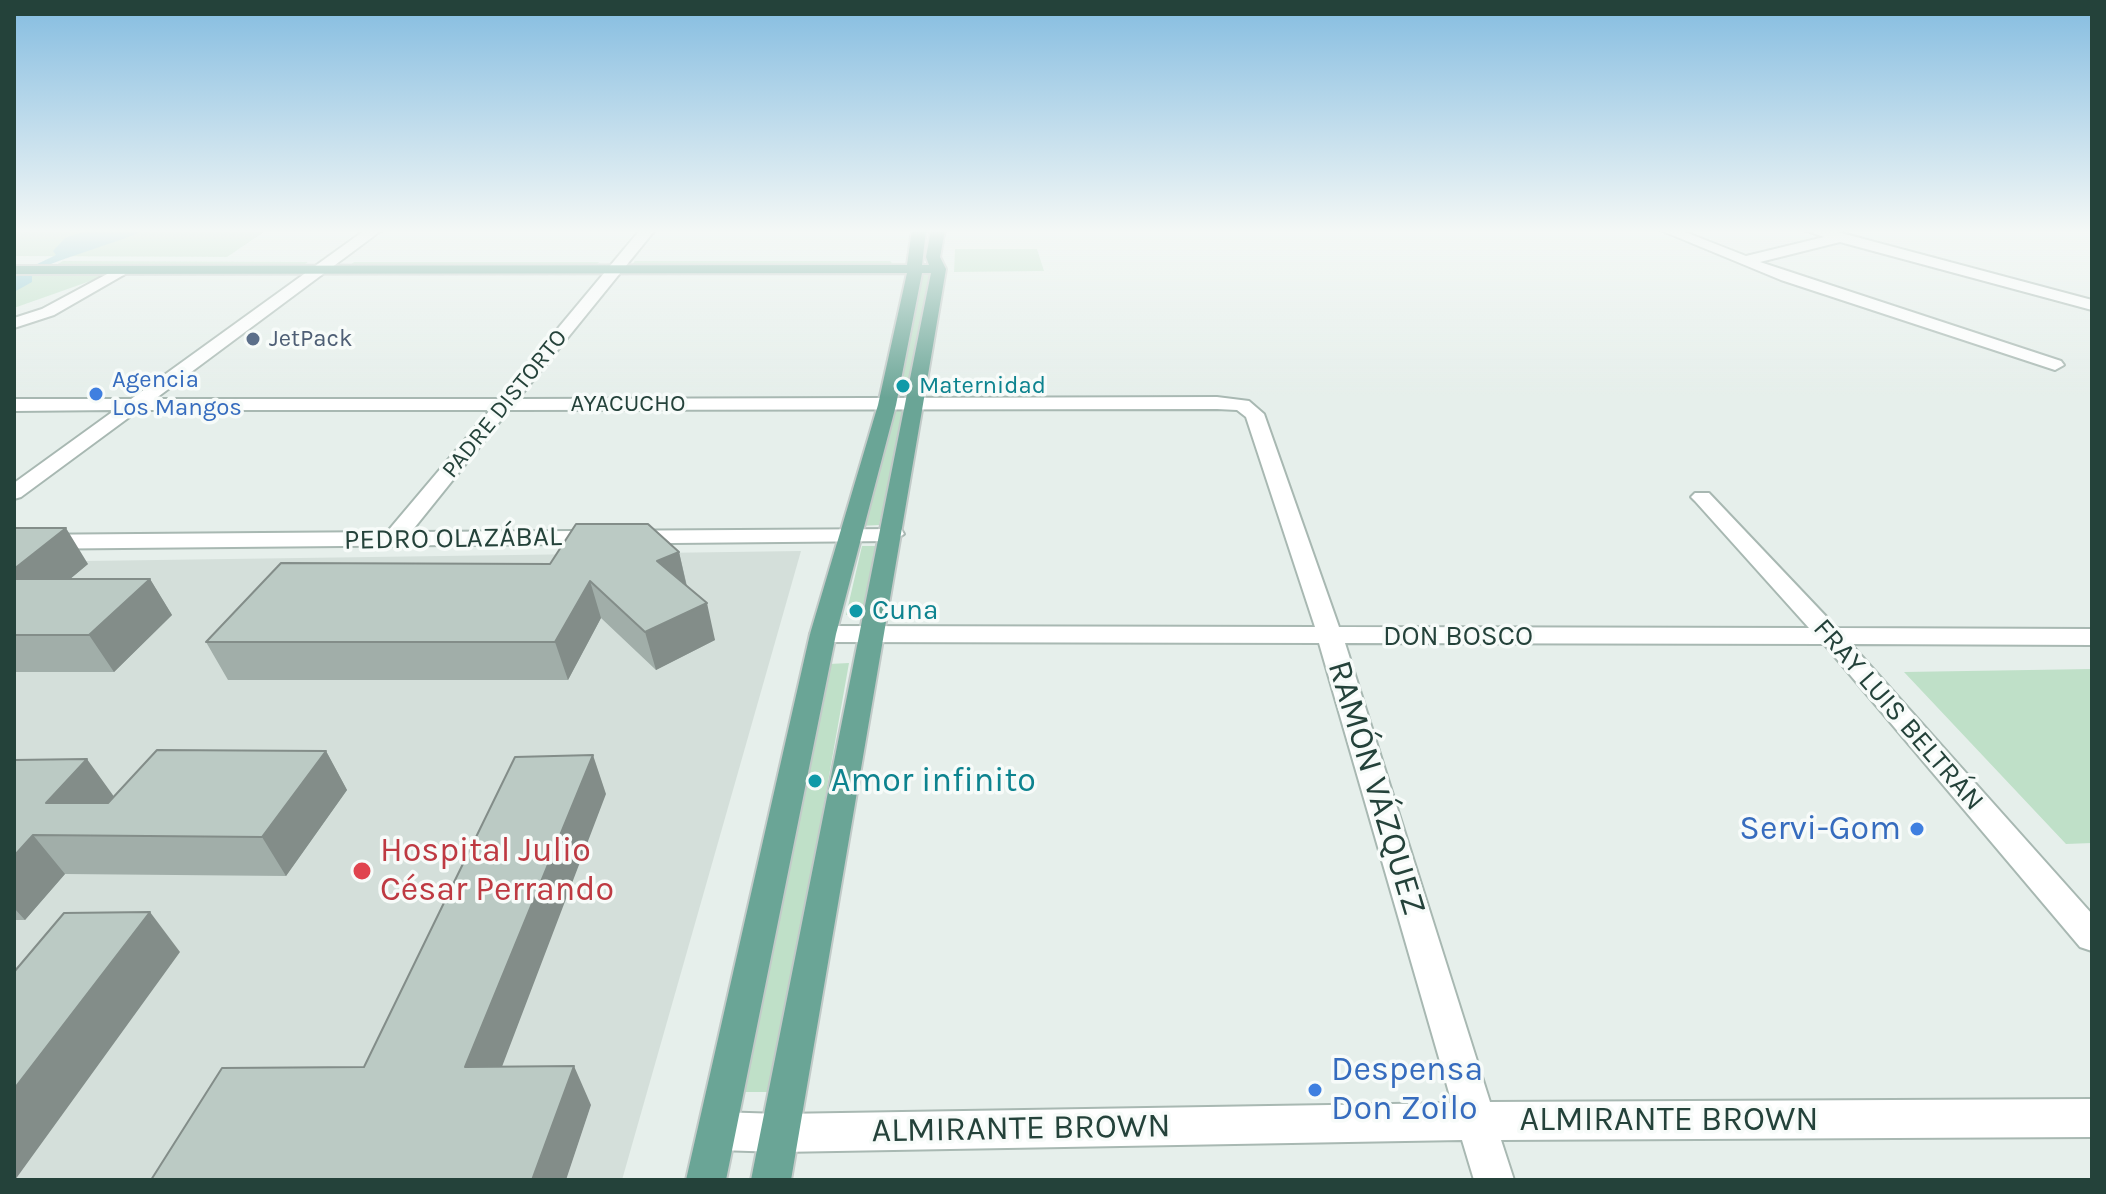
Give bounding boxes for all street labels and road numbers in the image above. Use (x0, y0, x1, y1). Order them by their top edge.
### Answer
street label: PADRE DISTORTO (436, 324, 574, 484)
street label: AYACUCHO (570, 390, 686, 418)
street label: PEDRO OLAZÁBAL (344, 520, 562, 558)
street label: FRAY LUIS BELTRÁN (1806, 612, 1990, 818)
street label: DON BOSCO (1383, 620, 1533, 654)
street label: RAMÓN VÁZQUEZ (1318, 656, 1434, 920)
street label: ALMIRANTE BROWN (1519, 1100, 1819, 1140)
street label: ALMIRANTE BROWN (871, 1106, 1171, 1152)

